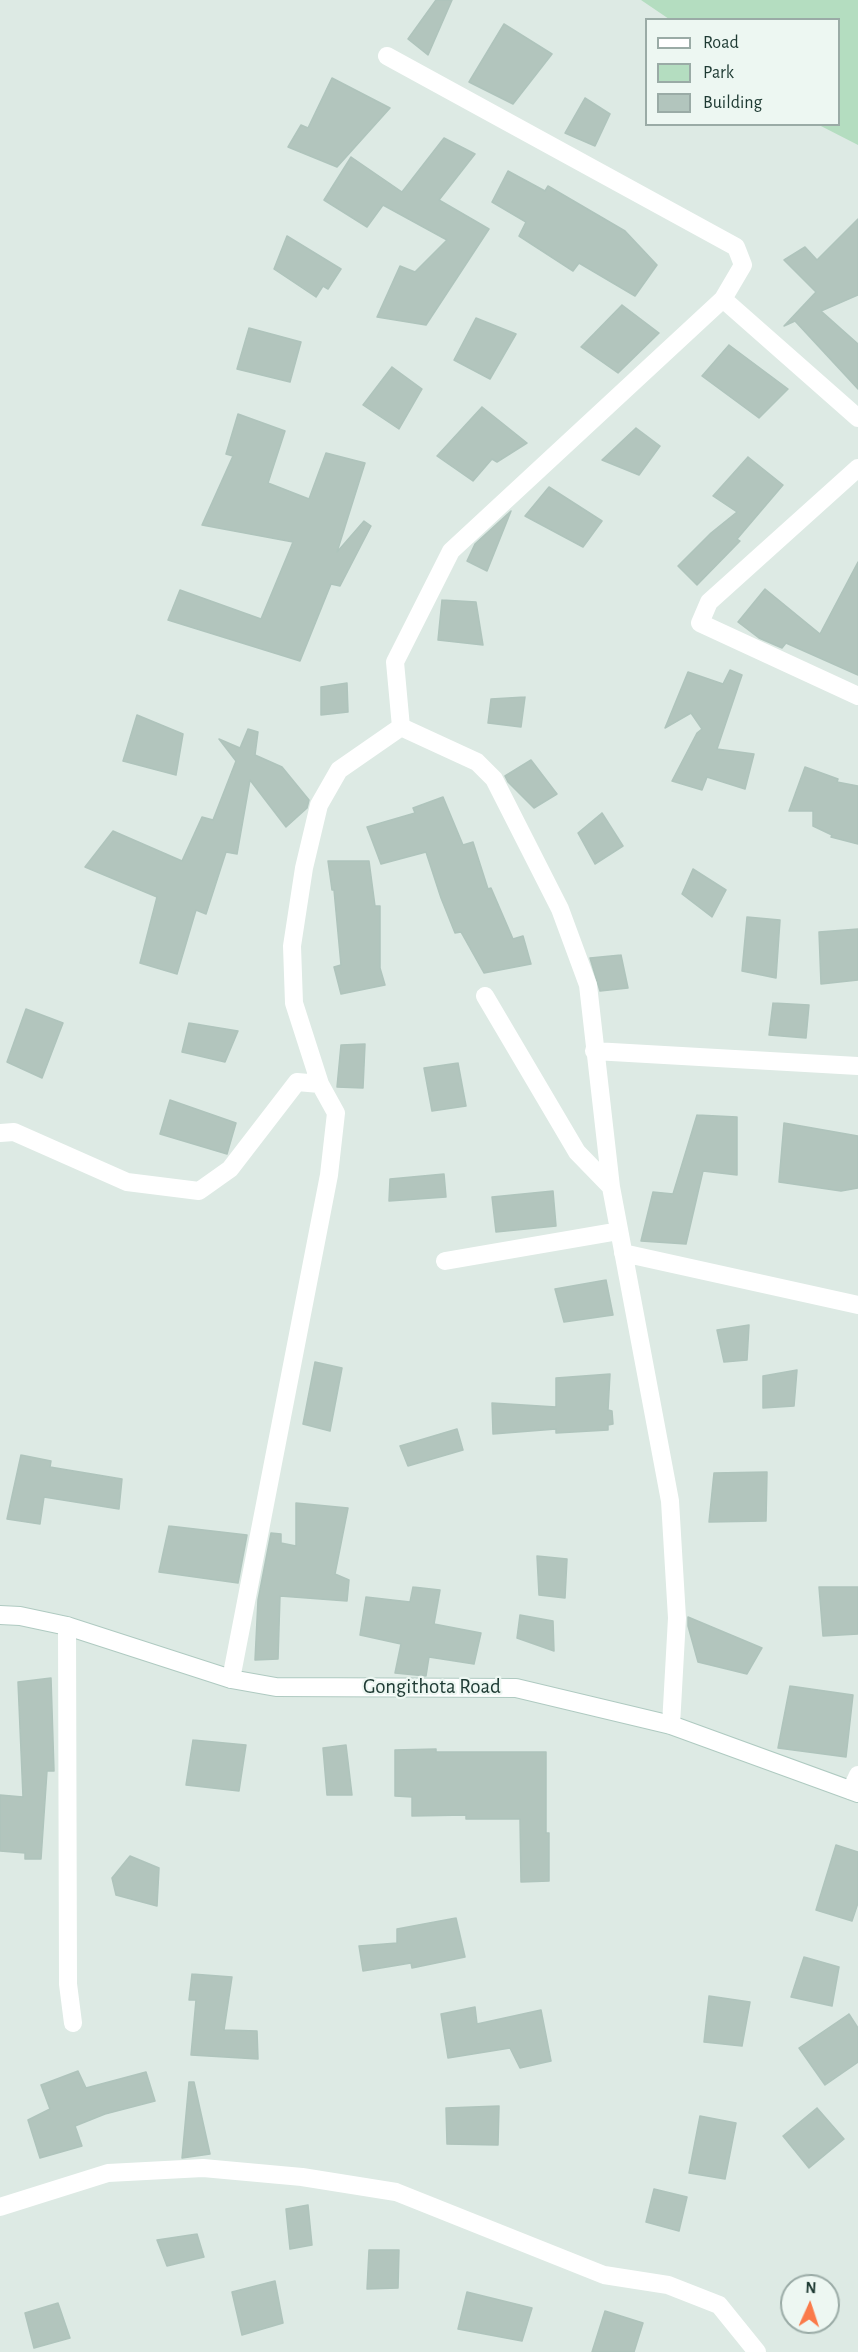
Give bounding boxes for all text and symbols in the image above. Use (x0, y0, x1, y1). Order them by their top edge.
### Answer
legend (645, 18, 840, 126)
text: Road (703, 34, 739, 52)
text: Park (703, 64, 734, 82)
text: Building (703, 94, 762, 112)
street label: Gongithota Road (363, 1674, 501, 1700)
north arrow (780, 2274, 840, 2334)
text: N (805, 2280, 817, 2296)

